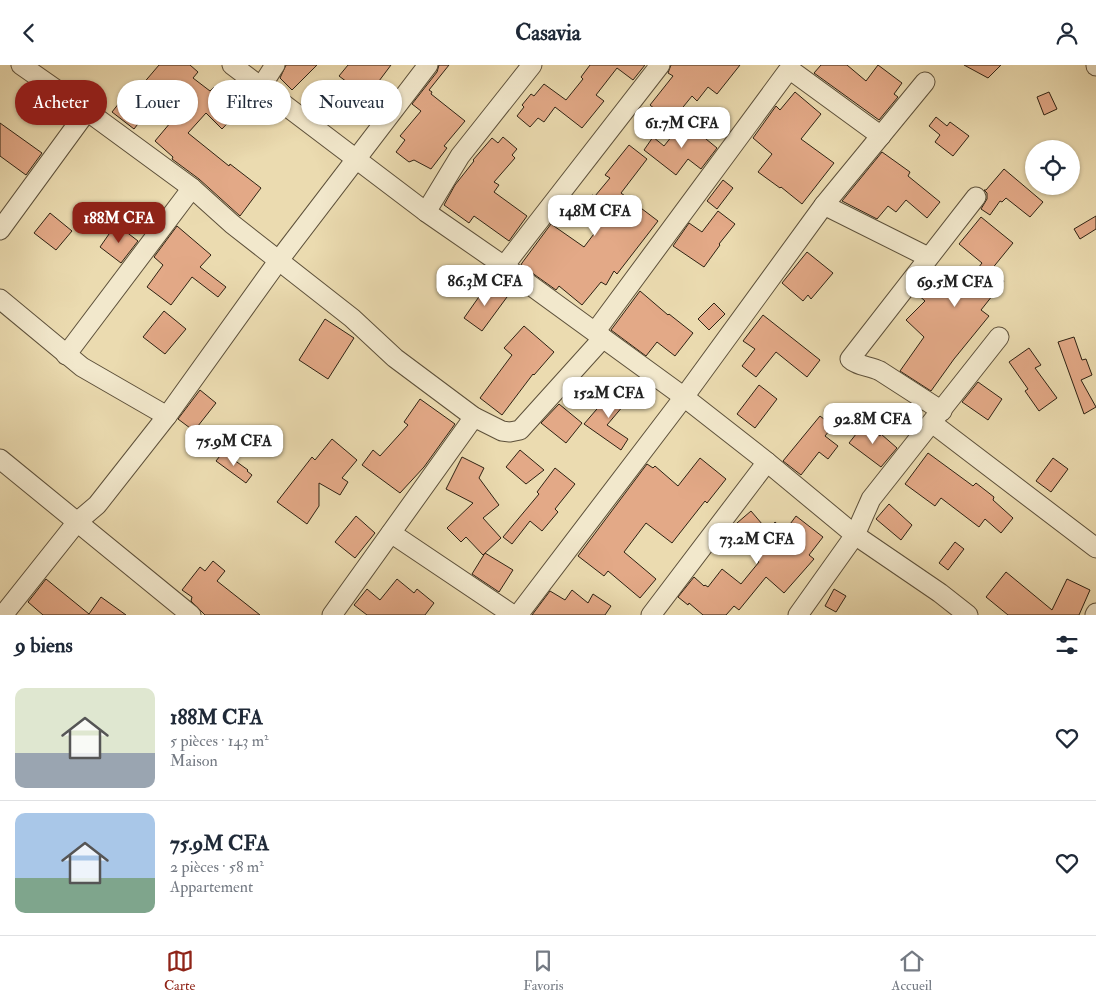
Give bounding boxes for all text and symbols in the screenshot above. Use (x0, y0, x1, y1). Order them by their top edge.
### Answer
icon: back (15, 19, 43, 47)
text: Casavia (515, 19, 581, 47)
icon: person (1053, 19, 1081, 47)
chip: Acheter (15, 80, 107, 125)
chip: Louer (117, 80, 198, 125)
chip: Filtres (208, 80, 291, 125)
chip: Nouveau (301, 80, 402, 125)
pin: 61.7M CFA (625, 107, 739, 149)
text: 61.7M CFA (645, 113, 719, 133)
map controls (1025, 140, 1080, 195)
button: locate (1025, 140, 1080, 195)
pin: 148M CFA (543, 195, 647, 237)
pin: 188M CFA (67, 201, 171, 244)
text: 148M CFA (559, 201, 631, 221)
text: 188M CFA (84, 208, 154, 228)
pin: 86.3M CFA (428, 265, 542, 307)
pin: 69.5M CFA (898, 265, 1012, 308)
text: 86.3M CFA (447, 271, 523, 291)
text: 69.5M CFA (917, 272, 993, 292)
pin: 152M CFA (557, 377, 661, 419)
text: 152M CFA (574, 383, 645, 403)
pin: 92.8M CFA (816, 403, 930, 445)
text: 92.8M CFA (834, 409, 912, 429)
pin: 75.9M CFA (177, 425, 291, 467)
text: 75.9M CFA (196, 431, 272, 451)
pin: 73.2M CFA (700, 523, 814, 565)
text: 73.2M CFA (720, 529, 794, 549)
icon: filters (1053, 631, 1081, 659)
text: 9 biens (15, 632, 73, 659)
text: 188M CFA (170, 704, 263, 731)
icon: home (55, 708, 115, 768)
icon: heart (1053, 724, 1081, 752)
text: 5 pièces · 143 m² (170, 731, 269, 751)
text: Maison (170, 751, 218, 771)
text: 75.9M CFA (170, 830, 269, 857)
icon: home (55, 833, 115, 893)
icon: heart (1053, 849, 1081, 877)
text: 2 pièces · 58 m² (170, 857, 264, 877)
text: Appartement (170, 877, 253, 897)
tab: Carte (164, 947, 195, 994)
tab: Favoris (523, 947, 564, 994)
tab: Accueil (891, 947, 932, 994)

